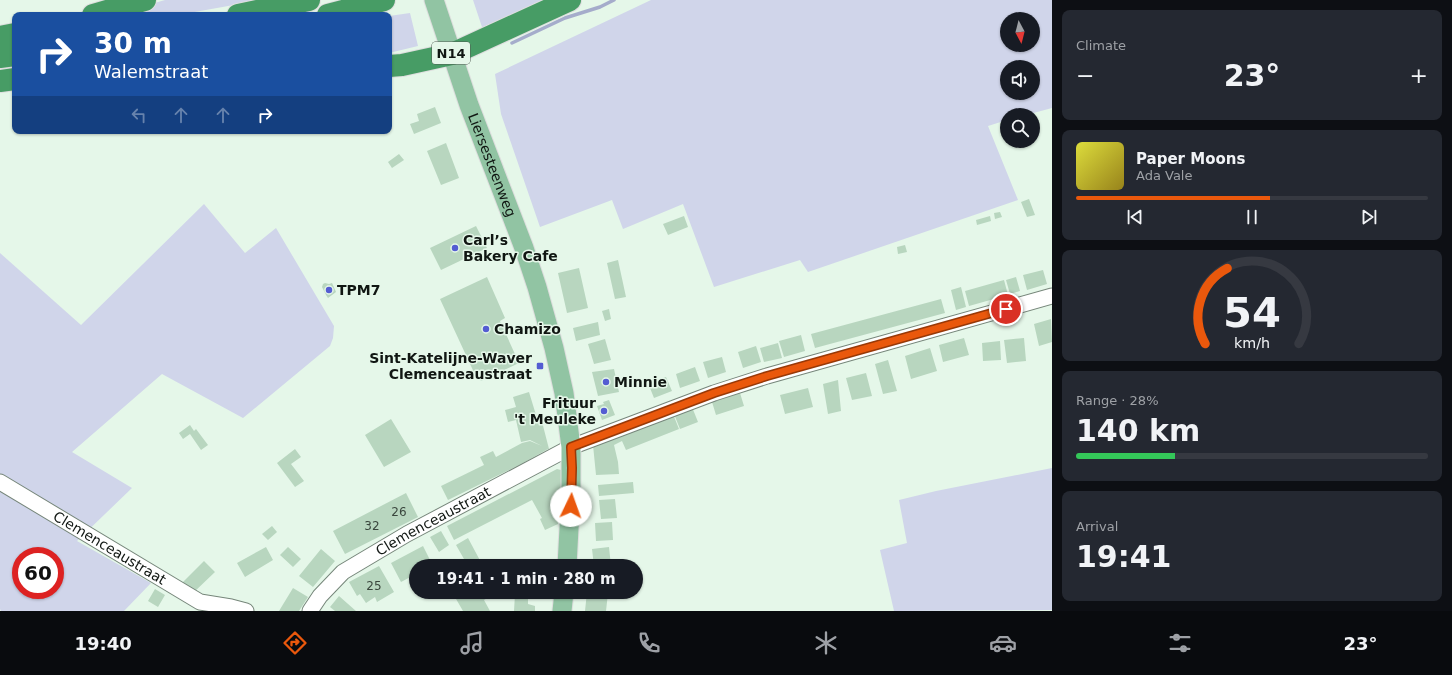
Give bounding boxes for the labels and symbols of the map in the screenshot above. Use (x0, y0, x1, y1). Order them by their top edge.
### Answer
north arrow (1000, 12, 1040, 52)
road number: N14 (432, 42, 470, 64)
street label: Liersesteenweg (465, 111, 519, 219)
place label: Carl’s Bakery Cafe (463, 232, 558, 264)
marker: Carl’s Bakery Cafe (450, 243, 460, 253)
place label: TPM7 (337, 282, 380, 298)
marker: TPM7 (324, 285, 334, 295)
pin (989, 292, 1023, 326)
place label: Chamizo (494, 321, 561, 337)
marker: Chamizo (481, 324, 491, 334)
place label: Sint-Katelijne-Waver Clemenceaustraat (369, 350, 532, 382)
marker: Sint-Katelijne-Waver Clemenceaustraat (535, 361, 545, 371)
place label: Minnie (614, 374, 667, 390)
marker: Minnie (601, 377, 611, 387)
place label: Frituur 't Meuleke (514, 395, 596, 427)
marker: Frituur 't Meuleke (599, 406, 609, 416)
street label: Clemenceaustraat (373, 483, 494, 559)
position arrow (550, 485, 592, 527)
house number: 26 (391, 505, 407, 519)
street label: Clemenceaustraat (51, 508, 169, 588)
house number: 32 (364, 519, 380, 533)
speed limit sign: 60 (12, 547, 64, 599)
house number: 25 (366, 579, 382, 593)

